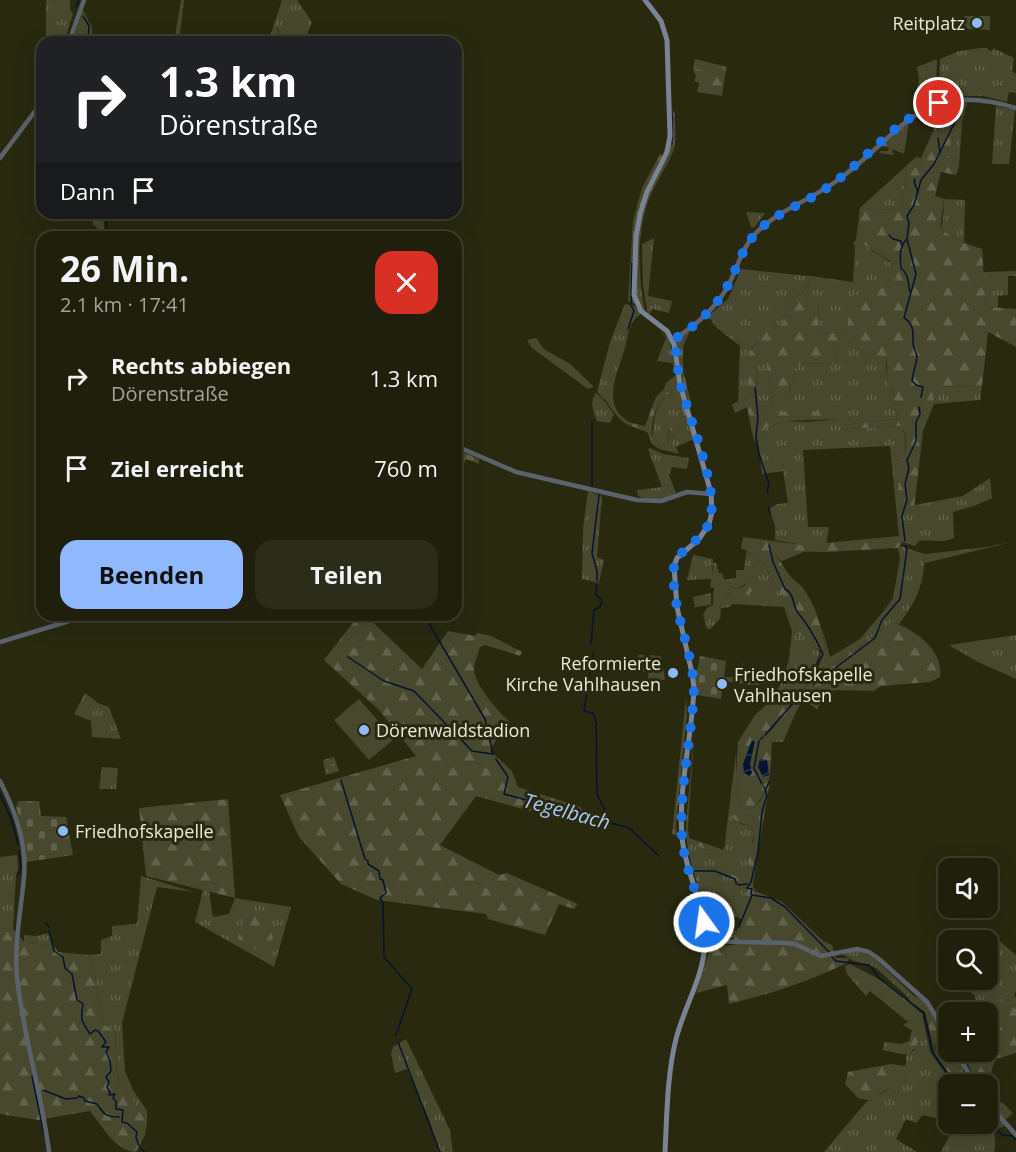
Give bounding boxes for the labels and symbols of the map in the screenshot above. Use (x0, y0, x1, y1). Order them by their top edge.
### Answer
place label: Reitplatz (892, 11, 965, 35)
marker: Reitplatz (970, 16, 984, 30)
pin (913, 77, 964, 128)
place label: Reformierte Kirche Vahlhausen (506, 651, 661, 696)
place label: Friedhofskapelle Vahlhausen (734, 662, 873, 707)
marker: Reformierte Kirche Vahlhausen (666, 666, 680, 680)
marker: Friedhofskapelle Vahlhausen (715, 677, 729, 691)
place label: Dörenwaldstadion (376, 718, 530, 742)
marker: Dörenwaldstadion (357, 723, 371, 737)
water label: Tegelbach (521, 786, 613, 836)
place label: Friedhofskapelle (75, 819, 214, 843)
marker: Friedhofskapelle (56, 824, 70, 838)
position arrow (672, 890, 736, 954)

